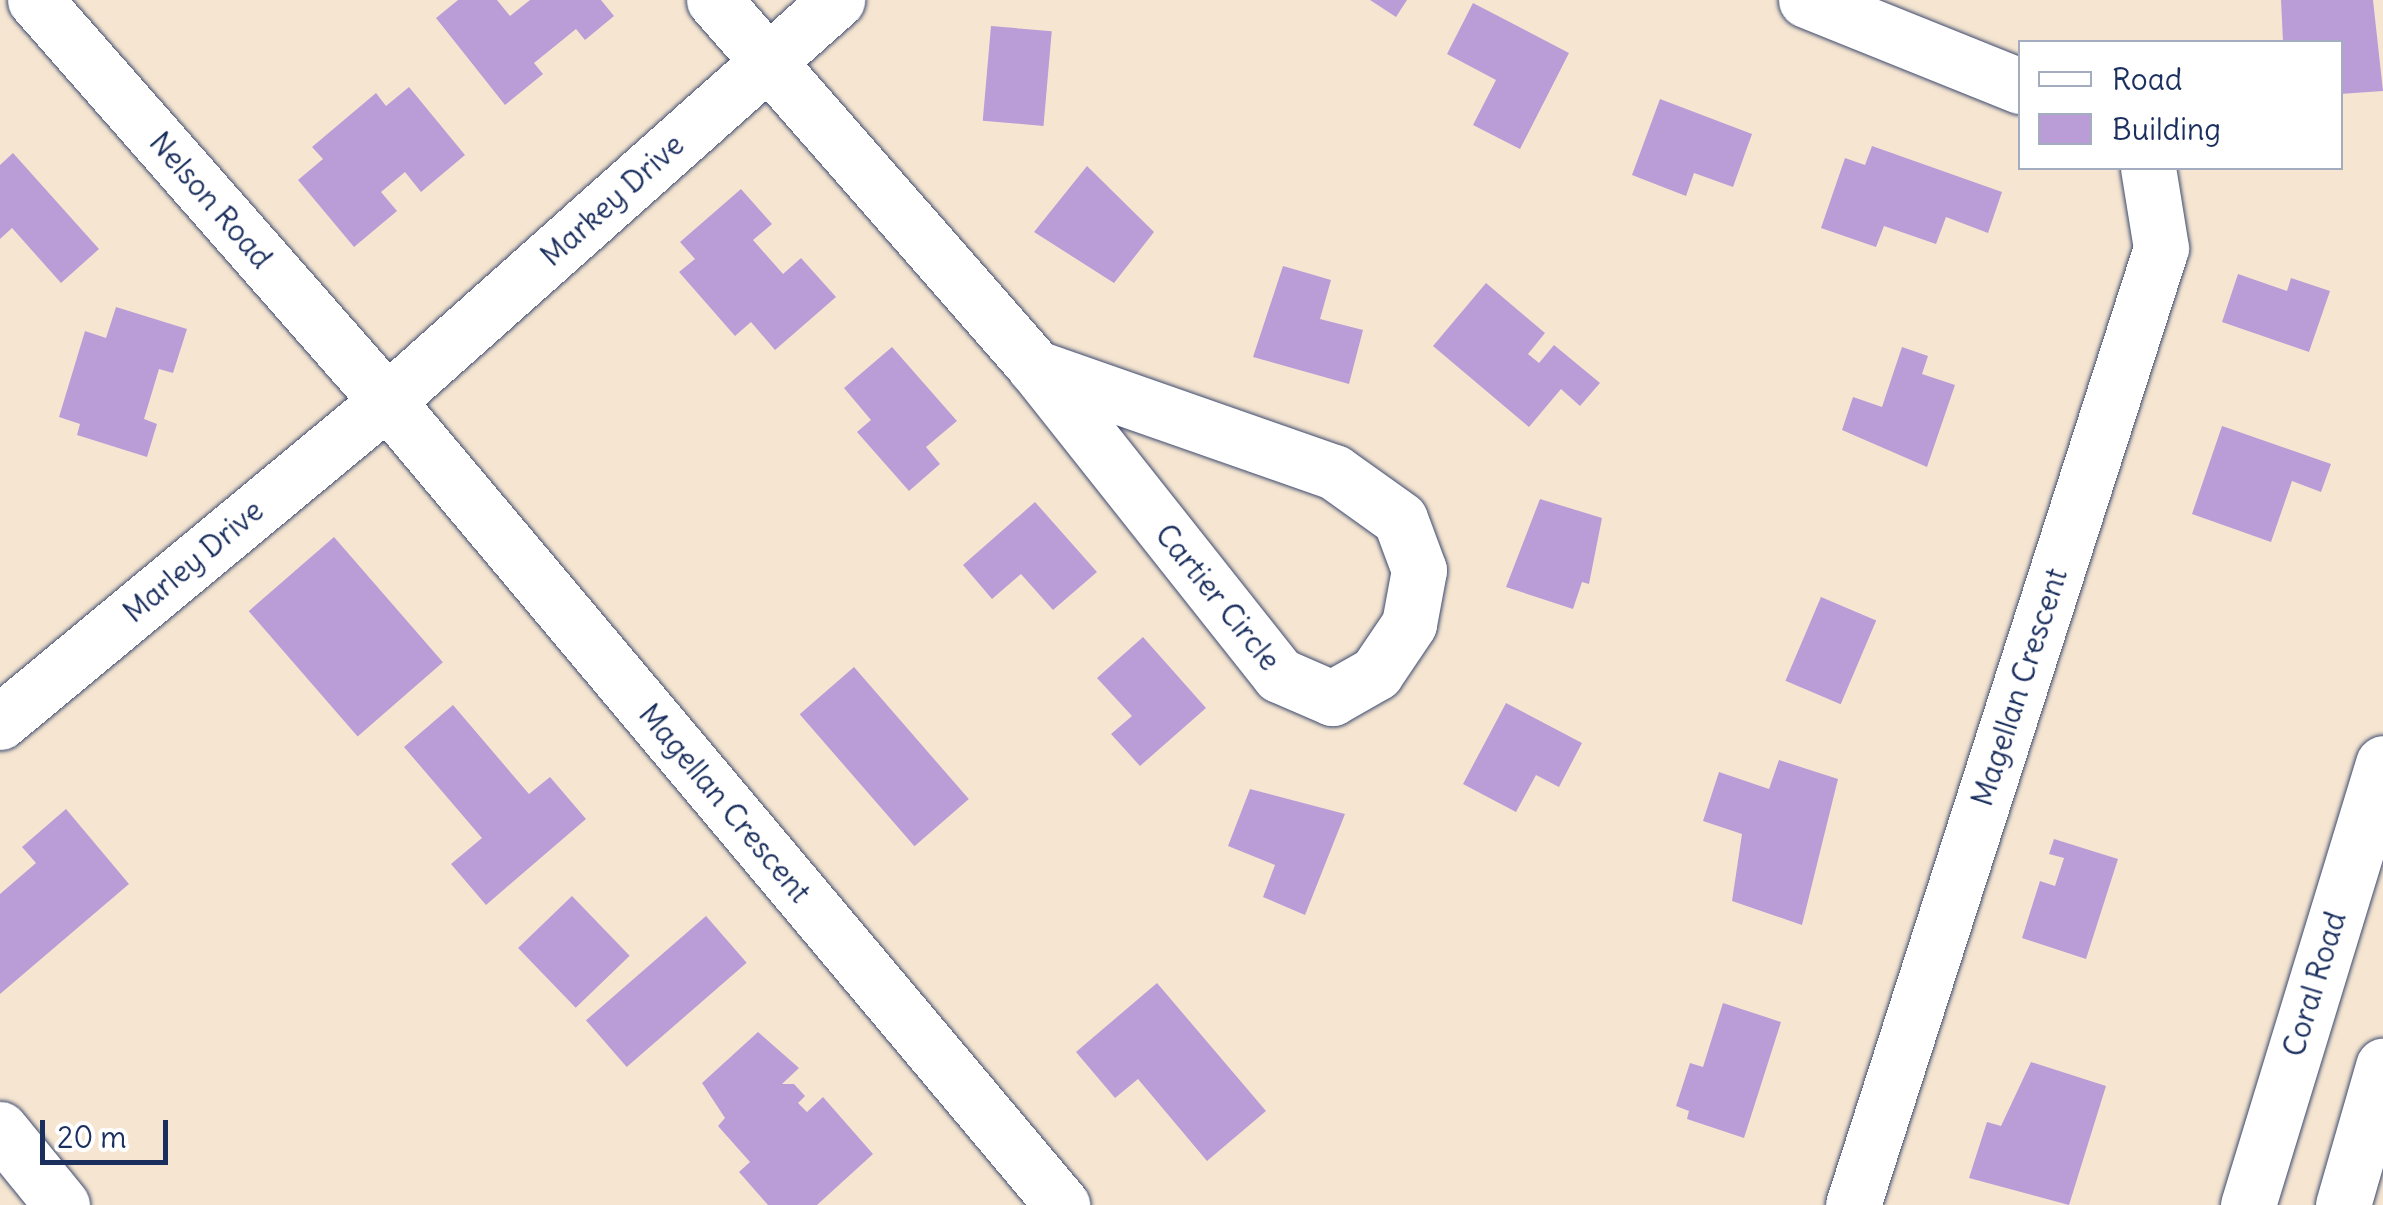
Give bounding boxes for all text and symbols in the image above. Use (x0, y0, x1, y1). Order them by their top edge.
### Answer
legend (2018, 40, 2343, 170)
text: Road (2112, 60, 2182, 98)
text: Building (2112, 110, 2221, 148)
street label: Nelson Road (142, 125, 280, 275)
street label: Markey Drive (533, 126, 691, 274)
street label: Marley Drive (116, 492, 270, 630)
street label: Cartier Circle (1148, 517, 1288, 677)
street label: Magellan Crescent (1964, 564, 2074, 810)
street label: Magellan Crescent (632, 696, 818, 910)
street label: Coral Road (2275, 907, 2353, 1061)
scale bar (45, 1100, 172, 1162)
text: 20 m (57, 1118, 127, 1156)

